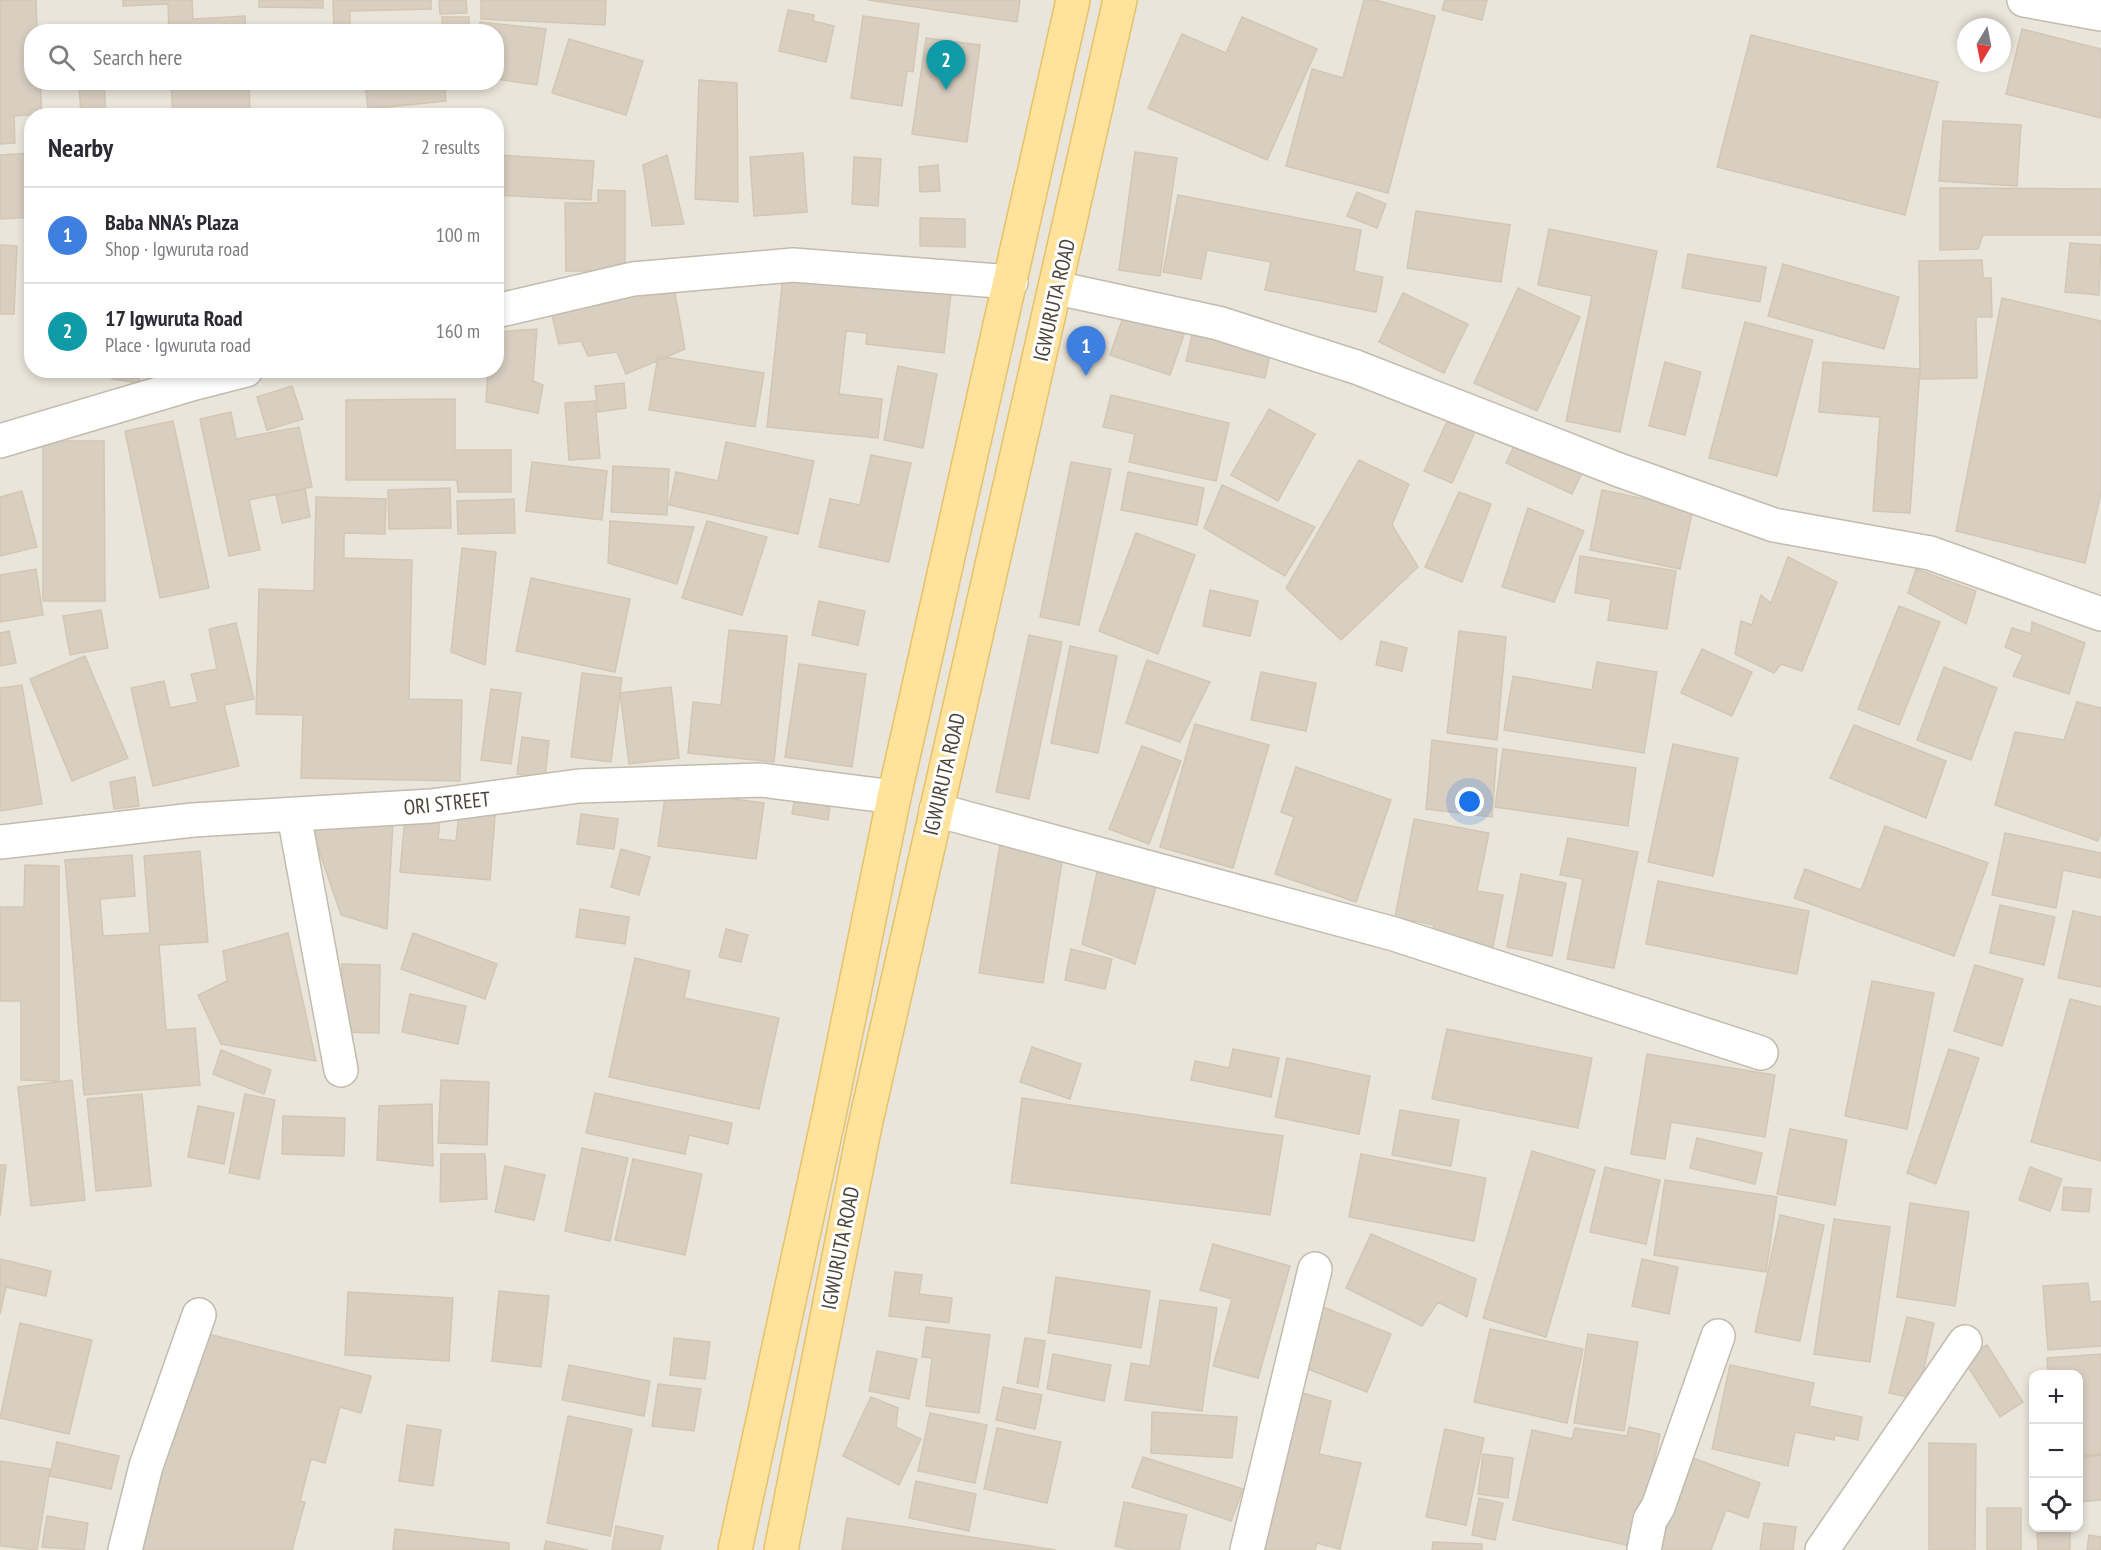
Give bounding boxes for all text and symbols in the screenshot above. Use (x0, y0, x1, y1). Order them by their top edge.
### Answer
north arrow (1957, 18, 2011, 72)
search box (24, 24, 504, 90)
pin: 2 (926, 40, 966, 90)
icon: search (45, 41, 78, 74)
text: Search here (93, 43, 182, 71)
text: Nearby (48, 131, 113, 164)
text: 2 results (421, 134, 480, 160)
text: Baba NNA's Plaza (105, 208, 239, 236)
text: 1 (63, 222, 72, 248)
text: 100 m (436, 222, 480, 248)
text: Shop · Igwuruta road (105, 236, 249, 262)
street label: IGWURUTA ROAD (1027, 236, 1081, 364)
text: 17 Igwuruta Road (105, 304, 243, 332)
text: 2 (63, 318, 72, 344)
text: 160 m (436, 318, 480, 344)
pin: 1 (1066, 326, 1106, 376)
text: Place · Igwuruta road (105, 332, 251, 358)
street label: IGWURUTA ROAD (917, 710, 971, 838)
street label: ORI STREET (402, 785, 492, 821)
your location (1455, 787, 1484, 816)
street label: IGWURUTA ROAD (815, 1184, 865, 1312)
map controls (2029, 1370, 2083, 1532)
button: + (2029, 1370, 2083, 1424)
button: − (2029, 1424, 2083, 1478)
button: locate (2029, 1478, 2083, 1532)

